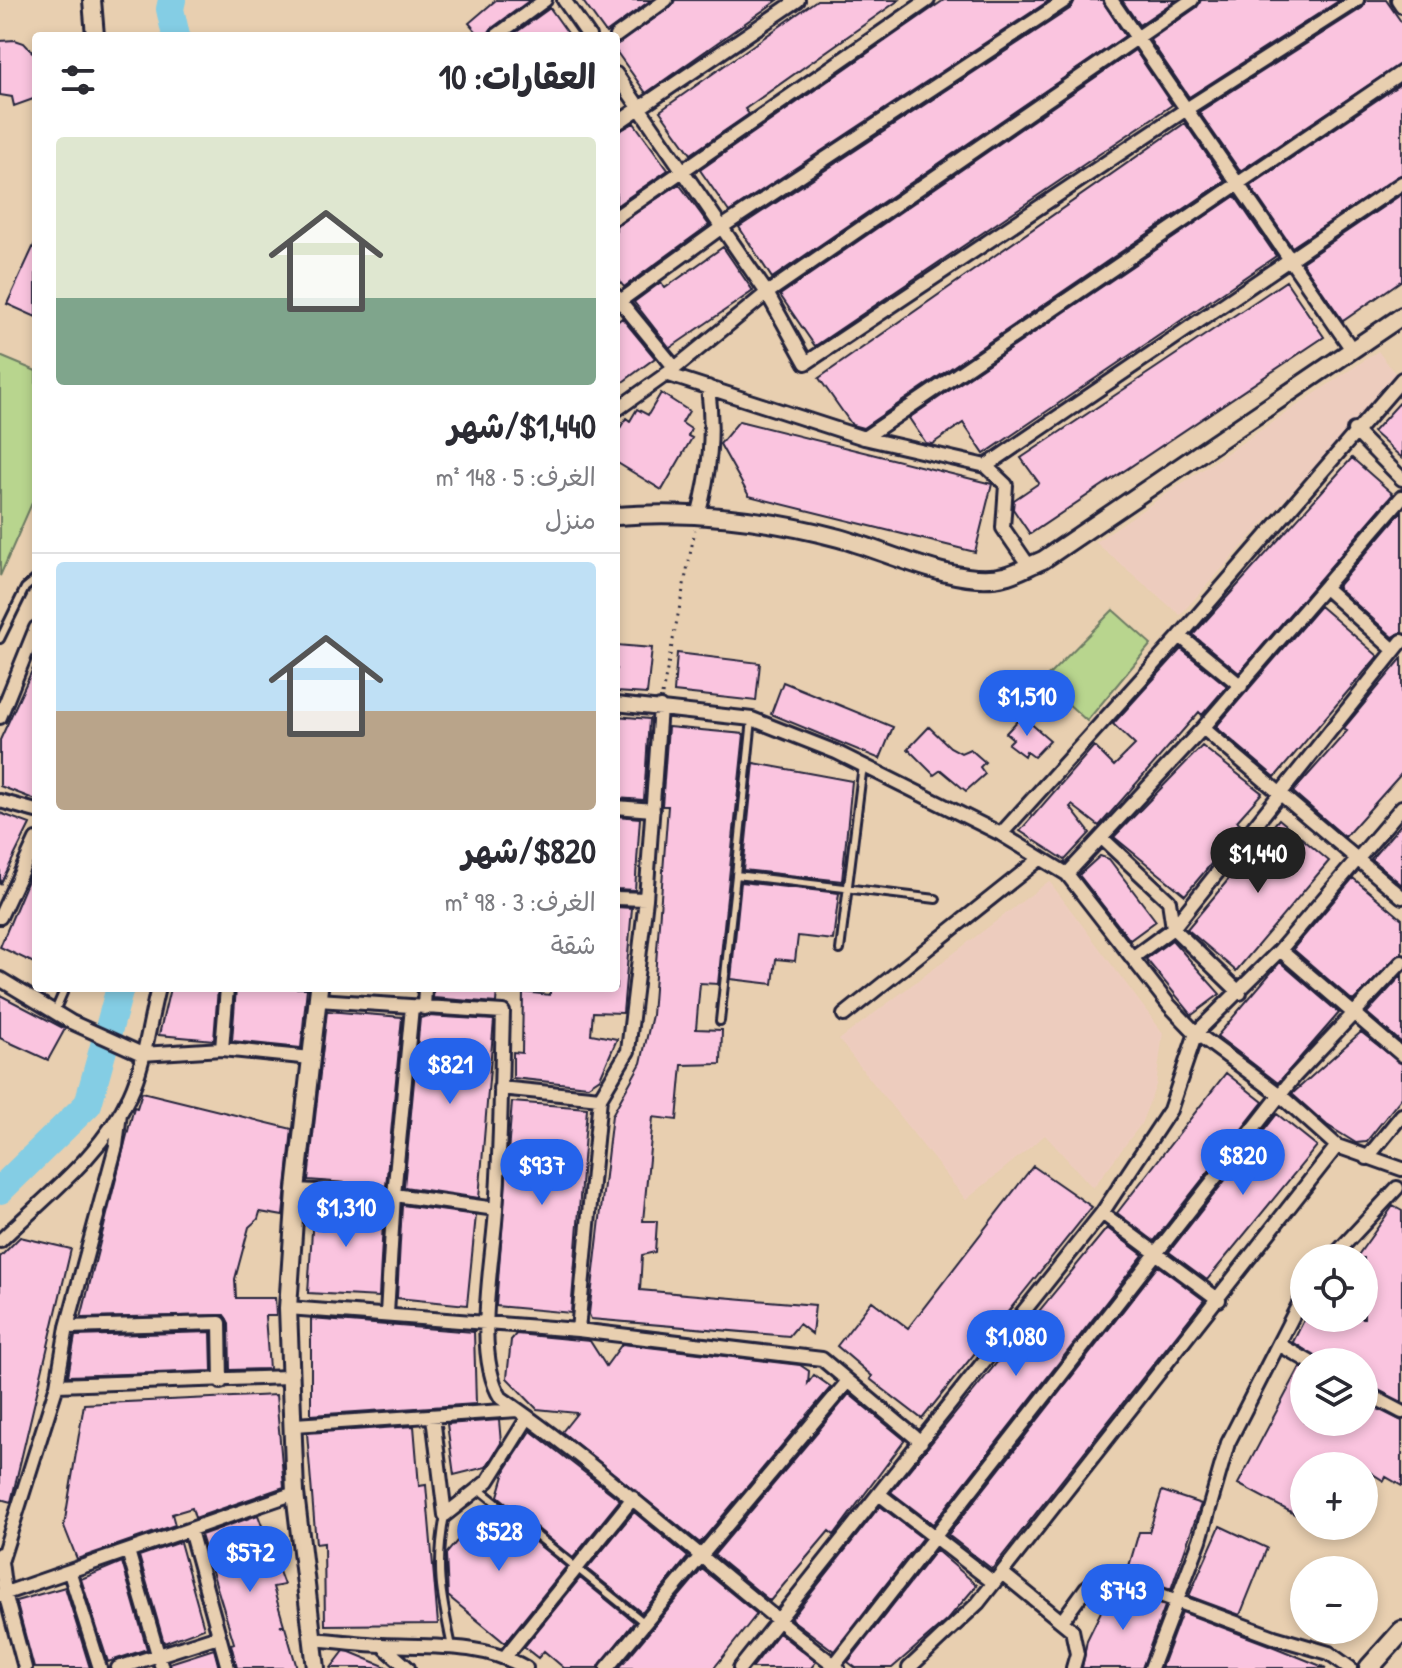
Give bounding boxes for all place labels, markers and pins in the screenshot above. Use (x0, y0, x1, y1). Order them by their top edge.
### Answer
pin: $1,510 (962, 670, 1092, 738)
pin: $1,440 (1193, 827, 1323, 895)
pin: $821 (403, 1038, 497, 1106)
pin: $820 (1196, 1129, 1290, 1197)
pin: $937 (495, 1139, 589, 1207)
pin: $1,310 (281, 1181, 411, 1249)
pin: $1,080 (951, 1310, 1081, 1378)
pin: $528 (452, 1505, 546, 1573)
pin: $572 (203, 1526, 297, 1594)
pin: $743 (1076, 1564, 1170, 1632)

